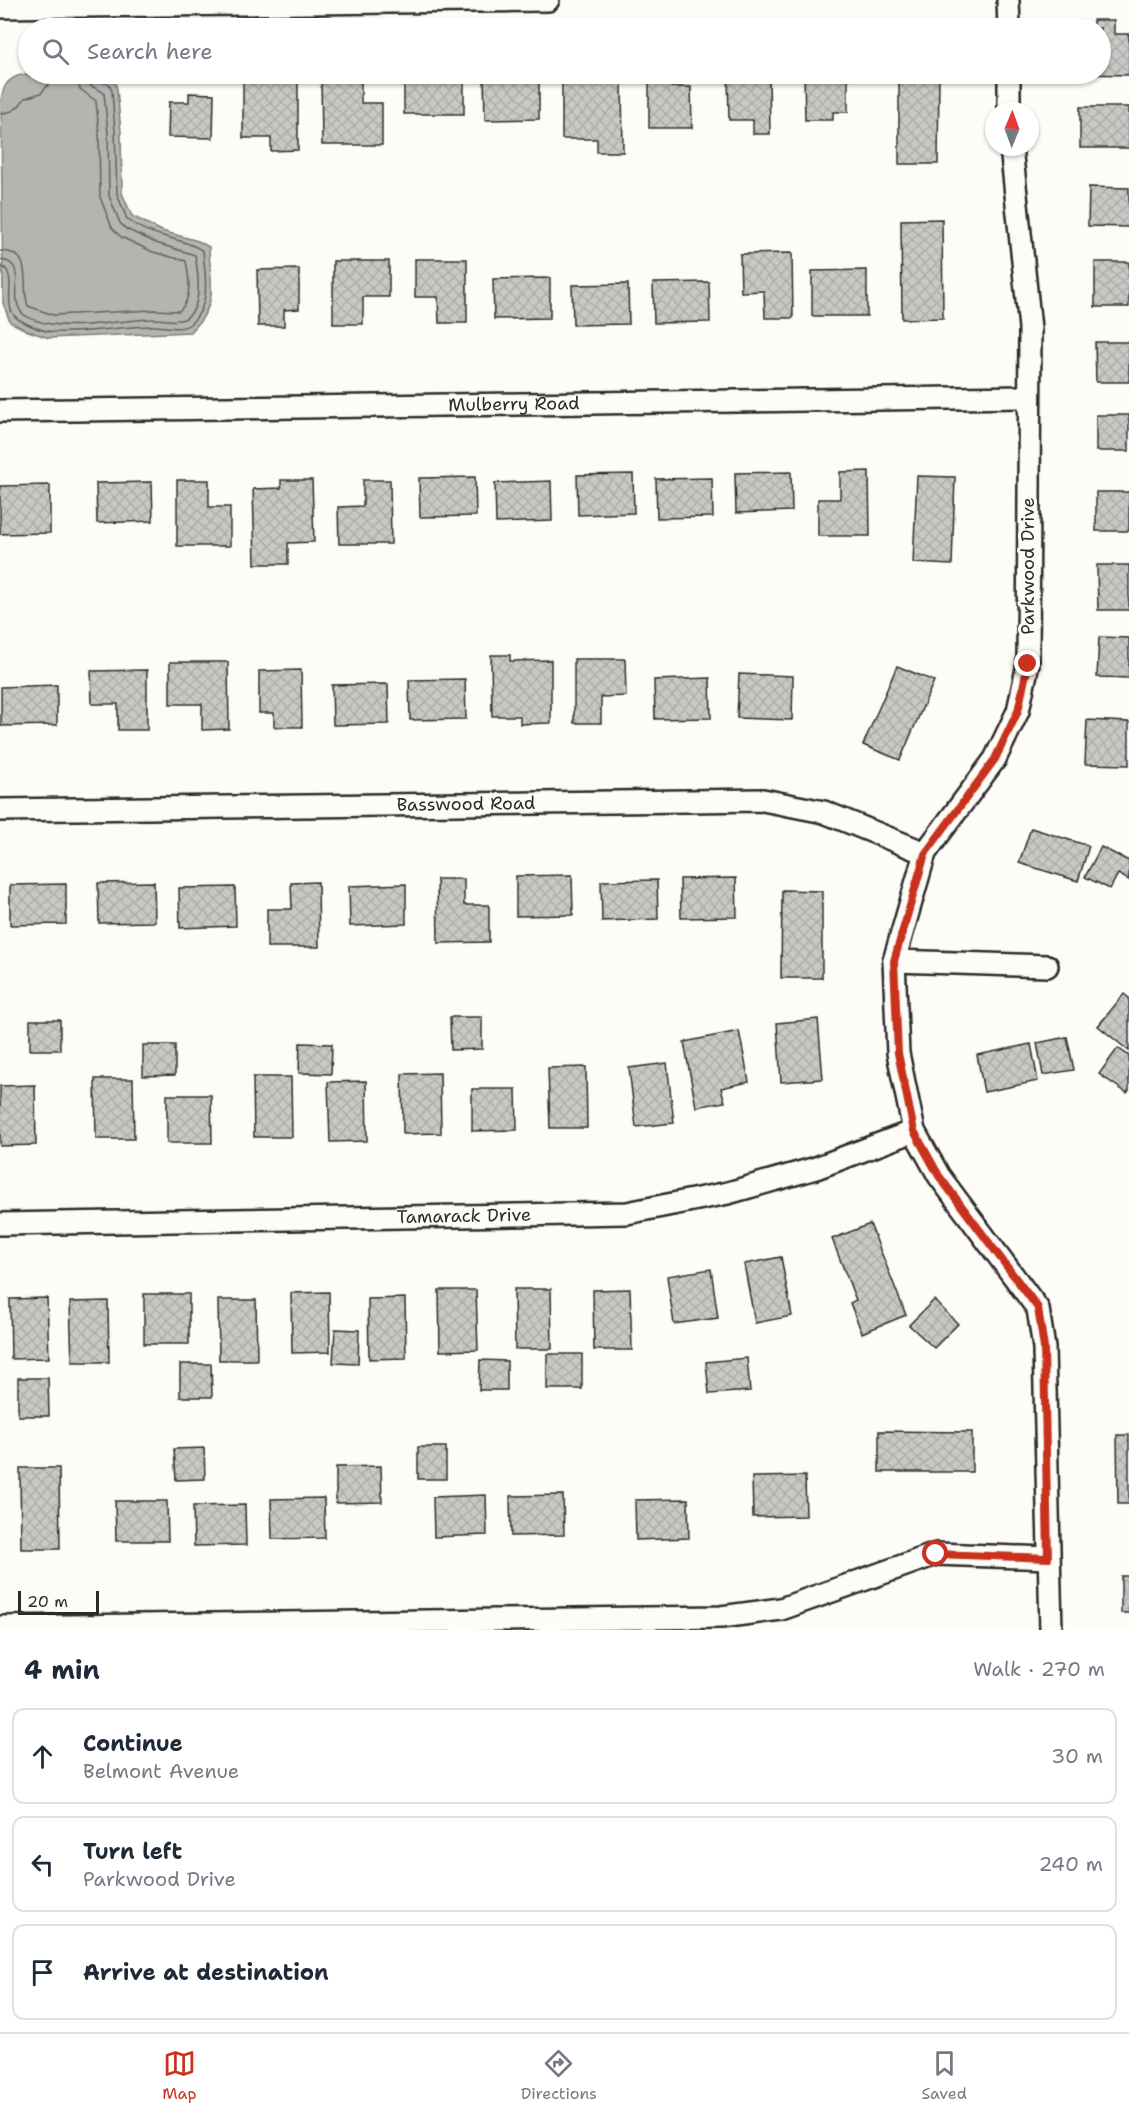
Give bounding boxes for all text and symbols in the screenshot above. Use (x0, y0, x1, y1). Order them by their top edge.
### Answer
search box (18, 18, 1111, 84)
icon: search (39, 35, 72, 68)
text: Search here (87, 37, 213, 66)
north arrow (985, 102, 1039, 156)
street label: Mulberry Road (448, 391, 580, 417)
street label: Parkwood Drive (1016, 497, 1040, 635)
route end (1014, 650, 1040, 676)
street label: Basswood Road (396, 791, 536, 817)
street label: Tamarack Drive (397, 1203, 531, 1229)
route start (922, 1540, 948, 1566)
scale bar (18, 1588, 99, 1616)
text: 20 m (27, 1591, 68, 1612)
text: 4 min (24, 1652, 100, 1687)
text: Walk · 270 m (973, 1656, 1105, 1682)
text: Continue (83, 1729, 183, 1758)
icon: ahead (26, 1740, 59, 1773)
text: 30 m (1051, 1743, 1103, 1769)
text: Belmont Avenue (83, 1758, 239, 1784)
text: Turn left (83, 1837, 182, 1866)
icon: left (26, 1848, 59, 1881)
text: 240 m (1038, 1851, 1103, 1877)
text: Parkwood Drive (83, 1866, 236, 1892)
icon: arrive (26, 1956, 59, 1989)
text: Arrive at destination (83, 1958, 329, 1987)
tab: Map (162, 2047, 196, 2104)
tab: Directions (521, 2047, 597, 2104)
tab: Saved (921, 2047, 967, 2104)

